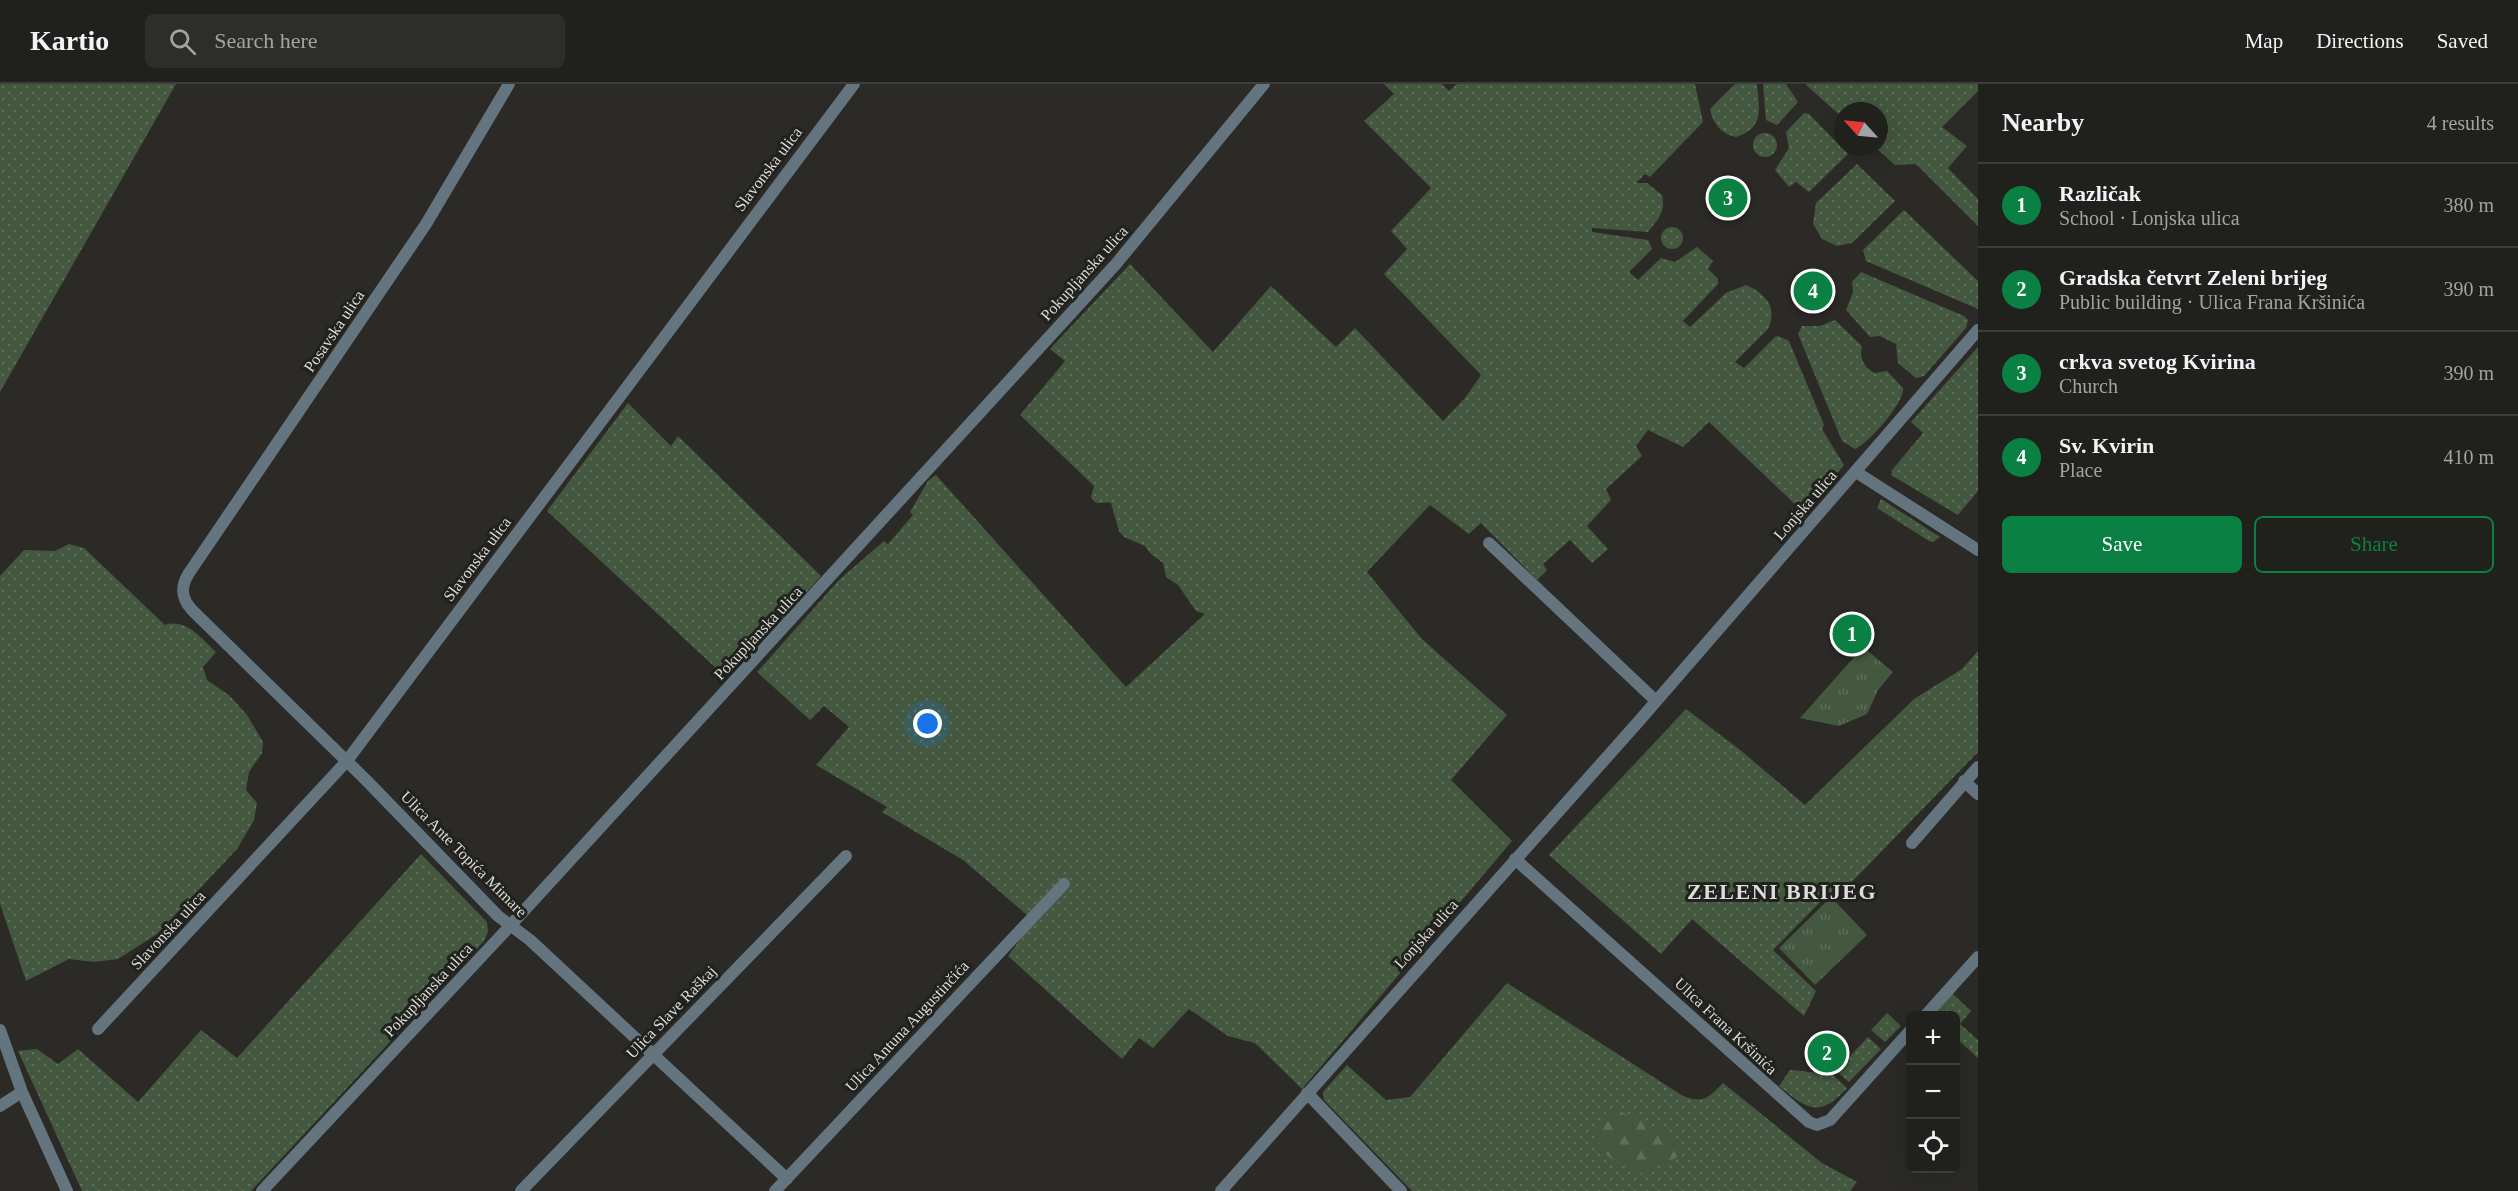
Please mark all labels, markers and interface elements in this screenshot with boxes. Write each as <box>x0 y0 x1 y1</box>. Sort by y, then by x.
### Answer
search box <box>145 14 565 68</box>
text: Kartio <box>30 25 109 56</box>
icon: search <box>166 25 199 58</box>
text: Search here <box>214 28 318 53</box>
text: Map <box>2245 29 2283 53</box>
text: Directions <box>2316 29 2404 53</box>
text: Saved <box>2437 29 2488 53</box>
north arrow <box>1834 102 1888 156</box>
text: Nearby <box>2002 108 2084 137</box>
text: 4 results <box>2427 112 2494 134</box>
street label: Slavonska ulica <box>731 124 805 214</box>
pin: 3 <box>1708 176 1748 220</box>
text: Različak <box>2059 181 2141 206</box>
text: 1 <box>2017 194 2027 216</box>
text: 380 m <box>2443 194 2494 216</box>
text: School · Lonjska ulica <box>2059 207 2240 229</box>
street label: Pokupljanska ulica <box>1037 222 1132 324</box>
text: Gradska četvrt Zeleni brijeg <box>2059 265 2327 290</box>
pin: 4 <box>1794 268 1832 314</box>
text: 2 <box>2017 278 2027 300</box>
text: 390 m <box>2443 278 2494 300</box>
street label: Posavska ulica <box>300 287 368 375</box>
text: Public building · Ulica Frana Kršinića <box>2059 291 2365 313</box>
text: crkva svetog Kvirina <box>2059 349 2256 374</box>
text: 3 <box>2017 362 2027 384</box>
text: 390 m <box>2443 362 2494 384</box>
text: Church <box>2059 375 2118 397</box>
text: Sv. Kvirin <box>2059 433 2154 458</box>
text: 4 <box>2017 446 2027 468</box>
text: 410 m <box>2443 446 2494 468</box>
text: Place <box>2059 459 2102 481</box>
street label: Lonjska ulica <box>1770 467 1841 544</box>
street label: Slavonska ulica <box>440 514 514 604</box>
button: Save <box>2002 516 2242 573</box>
button: Share <box>2254 516 2494 573</box>
street label: Pokupljanska ulica <box>710 583 806 684</box>
pin: 1 <box>1832 612 1872 656</box>
your location <box>913 709 942 738</box>
street label: Ulica Ante Topića Mimare <box>397 788 530 921</box>
district label: ZELENI BRIJEG <box>1687 879 1877 904</box>
street label: Slavonska ulica <box>127 887 209 973</box>
street label: Lonjska ulica <box>1391 896 1462 973</box>
street label: Pokupljanska ulica <box>380 940 476 1041</box>
street label: Ulica Antuna Augustinčića <box>842 957 973 1096</box>
street label: Ulica Slave Raškaj <box>623 962 720 1062</box>
street label: Ulica Frana Kršinića <box>1671 974 1781 1078</box>
map controls <box>1906 1011 1960 1173</box>
button: + <box>1906 1011 1960 1065</box>
pin: 2 <box>1808 1030 1846 1076</box>
button: − <box>1906 1065 1960 1119</box>
button: locate <box>1906 1119 1960 1173</box>

